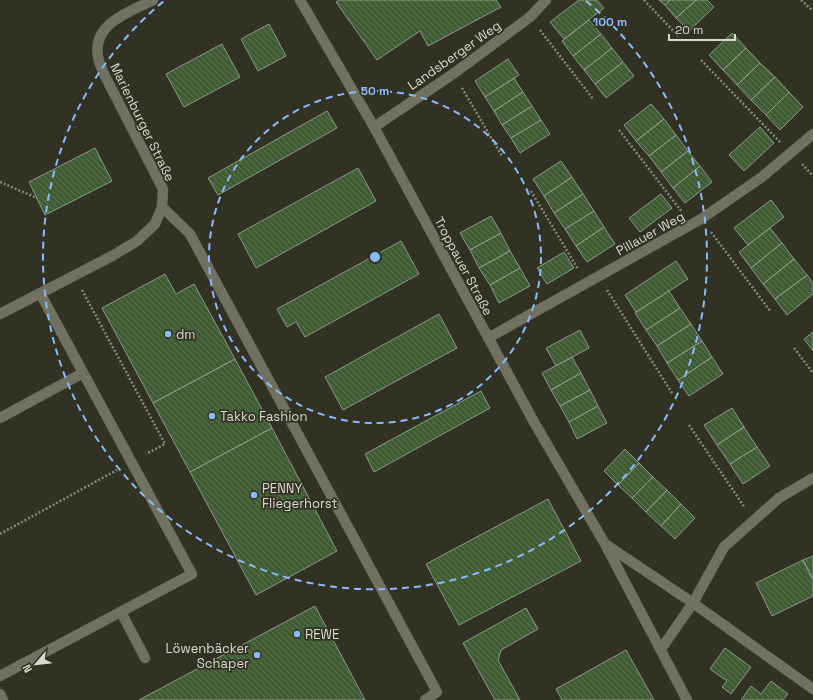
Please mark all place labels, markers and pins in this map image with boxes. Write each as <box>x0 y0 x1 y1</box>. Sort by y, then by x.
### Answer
centre of rings <box>368 250 382 264</box>
place label: dm <box>176 326 196 343</box>
marker: dm <box>163 329 173 339</box>
place label: Takko Fashion <box>220 408 307 425</box>
marker: Takko Fashion <box>207 411 217 421</box>
place label: PENNY Fliegerhorst <box>262 480 338 512</box>
marker: PENNY Fliegerhorst <box>249 490 259 500</box>
place label: REWE <box>305 626 339 643</box>
marker: REWE <box>292 629 302 639</box>
place label: Löwenbäcker Schaper <box>165 640 249 672</box>
marker: Löwenbäcker Schaper <box>252 650 262 660</box>

